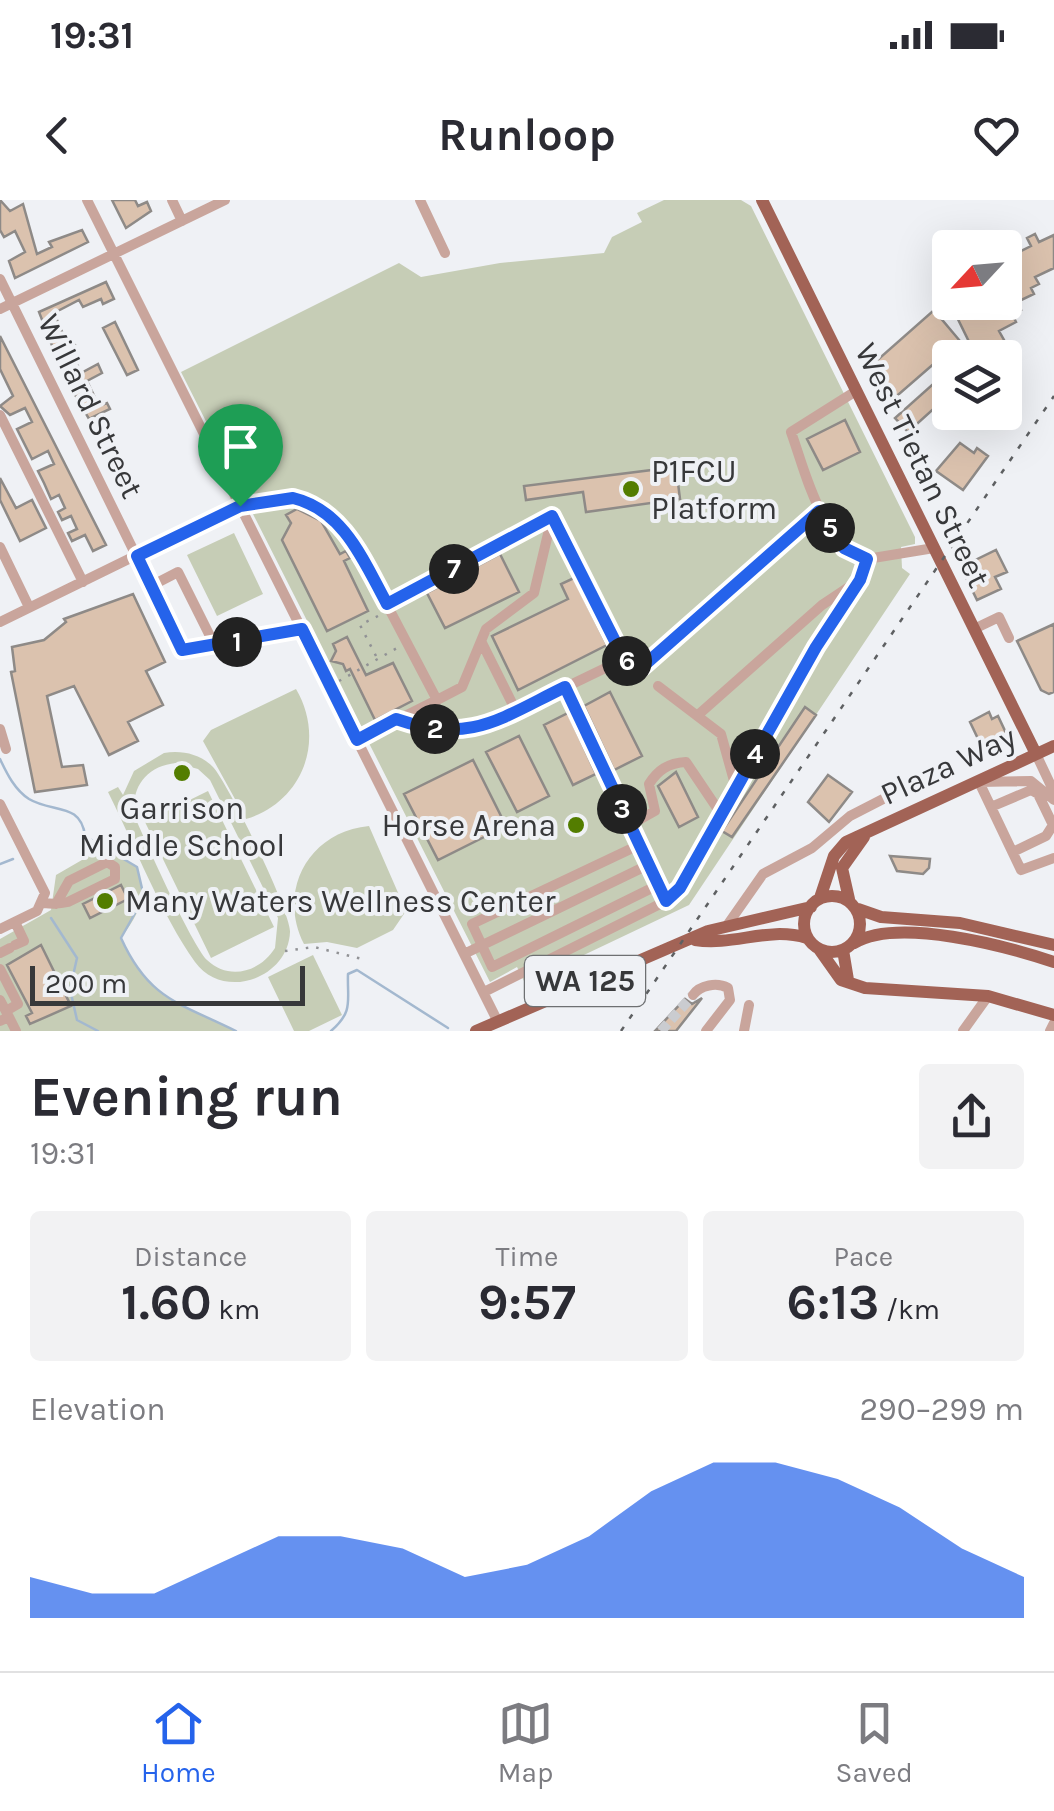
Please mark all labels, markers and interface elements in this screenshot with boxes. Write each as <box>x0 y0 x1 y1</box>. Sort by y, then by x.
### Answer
text: 19:31 <box>50 13 134 58</box>
icon: back <box>30 108 85 163</box>
icon: heart <box>969 108 1024 163</box>
text: Runloop <box>438 109 616 161</box>
north arrow <box>932 230 1022 320</box>
map controls <box>932 230 1022 430</box>
street label: Willard Street <box>30 308 151 504</box>
street label: West Tietan Street <box>847 337 998 593</box>
button: layers <box>932 340 1022 430</box>
pin <box>198 404 283 507</box>
icon: arrive <box>213 419 268 474</box>
place label: P1FCU Platform <box>651 453 777 527</box>
marker: P1FCU Platform <box>620 478 642 500</box>
pin: 5 <box>805 503 855 553</box>
text: 5 <box>822 511 838 544</box>
pin: 7 <box>429 544 479 594</box>
text: 7 <box>447 552 461 585</box>
pin: 1 <box>212 617 262 667</box>
text: 1 <box>232 625 242 658</box>
pin: 6 <box>602 636 652 686</box>
text: 6 <box>619 644 636 677</box>
pin: 2 <box>410 704 460 754</box>
text: 2 <box>427 712 443 745</box>
street label: Plaza Way <box>875 718 1022 813</box>
pin: 4 <box>730 729 780 779</box>
text: 4 <box>747 737 763 770</box>
marker: Garrison Middle School <box>171 762 193 784</box>
pin: 3 <box>597 784 647 834</box>
place label: Garrison Middle School <box>79 790 285 864</box>
text: 3 <box>613 792 631 825</box>
place label: Horse Arena <box>381 807 556 844</box>
marker: Horse Arena <box>565 814 587 836</box>
place label: Many Waters Wellness Center <box>125 883 556 920</box>
marker: Many Waters Wellness Center <box>94 890 116 912</box>
road number: WA 125 <box>525 956 645 1006</box>
scale bar <box>30 961 305 1006</box>
text: 200 m <box>45 967 127 1000</box>
button: share <box>919 1064 1024 1169</box>
text: Evening run <box>30 1065 343 1129</box>
text: 19:31 <box>30 1135 96 1172</box>
text: Distance <box>134 1240 247 1273</box>
text: Time <box>496 1240 558 1273</box>
text: Pace <box>833 1240 893 1273</box>
text: 1.60 <box>121 1273 212 1332</box>
text: 9:57 <box>478 1273 576 1332</box>
text: 6:13 <box>787 1273 879 1332</box>
text: km <box>212 1293 260 1326</box>
text: /km <box>879 1293 940 1326</box>
text: Elevation <box>30 1391 165 1428</box>
text: 290–299 m <box>860 1391 1024 1428</box>
tab: Home <box>141 1696 216 1789</box>
tab: Map <box>498 1696 553 1789</box>
tab: Saved <box>836 1696 913 1789</box>

